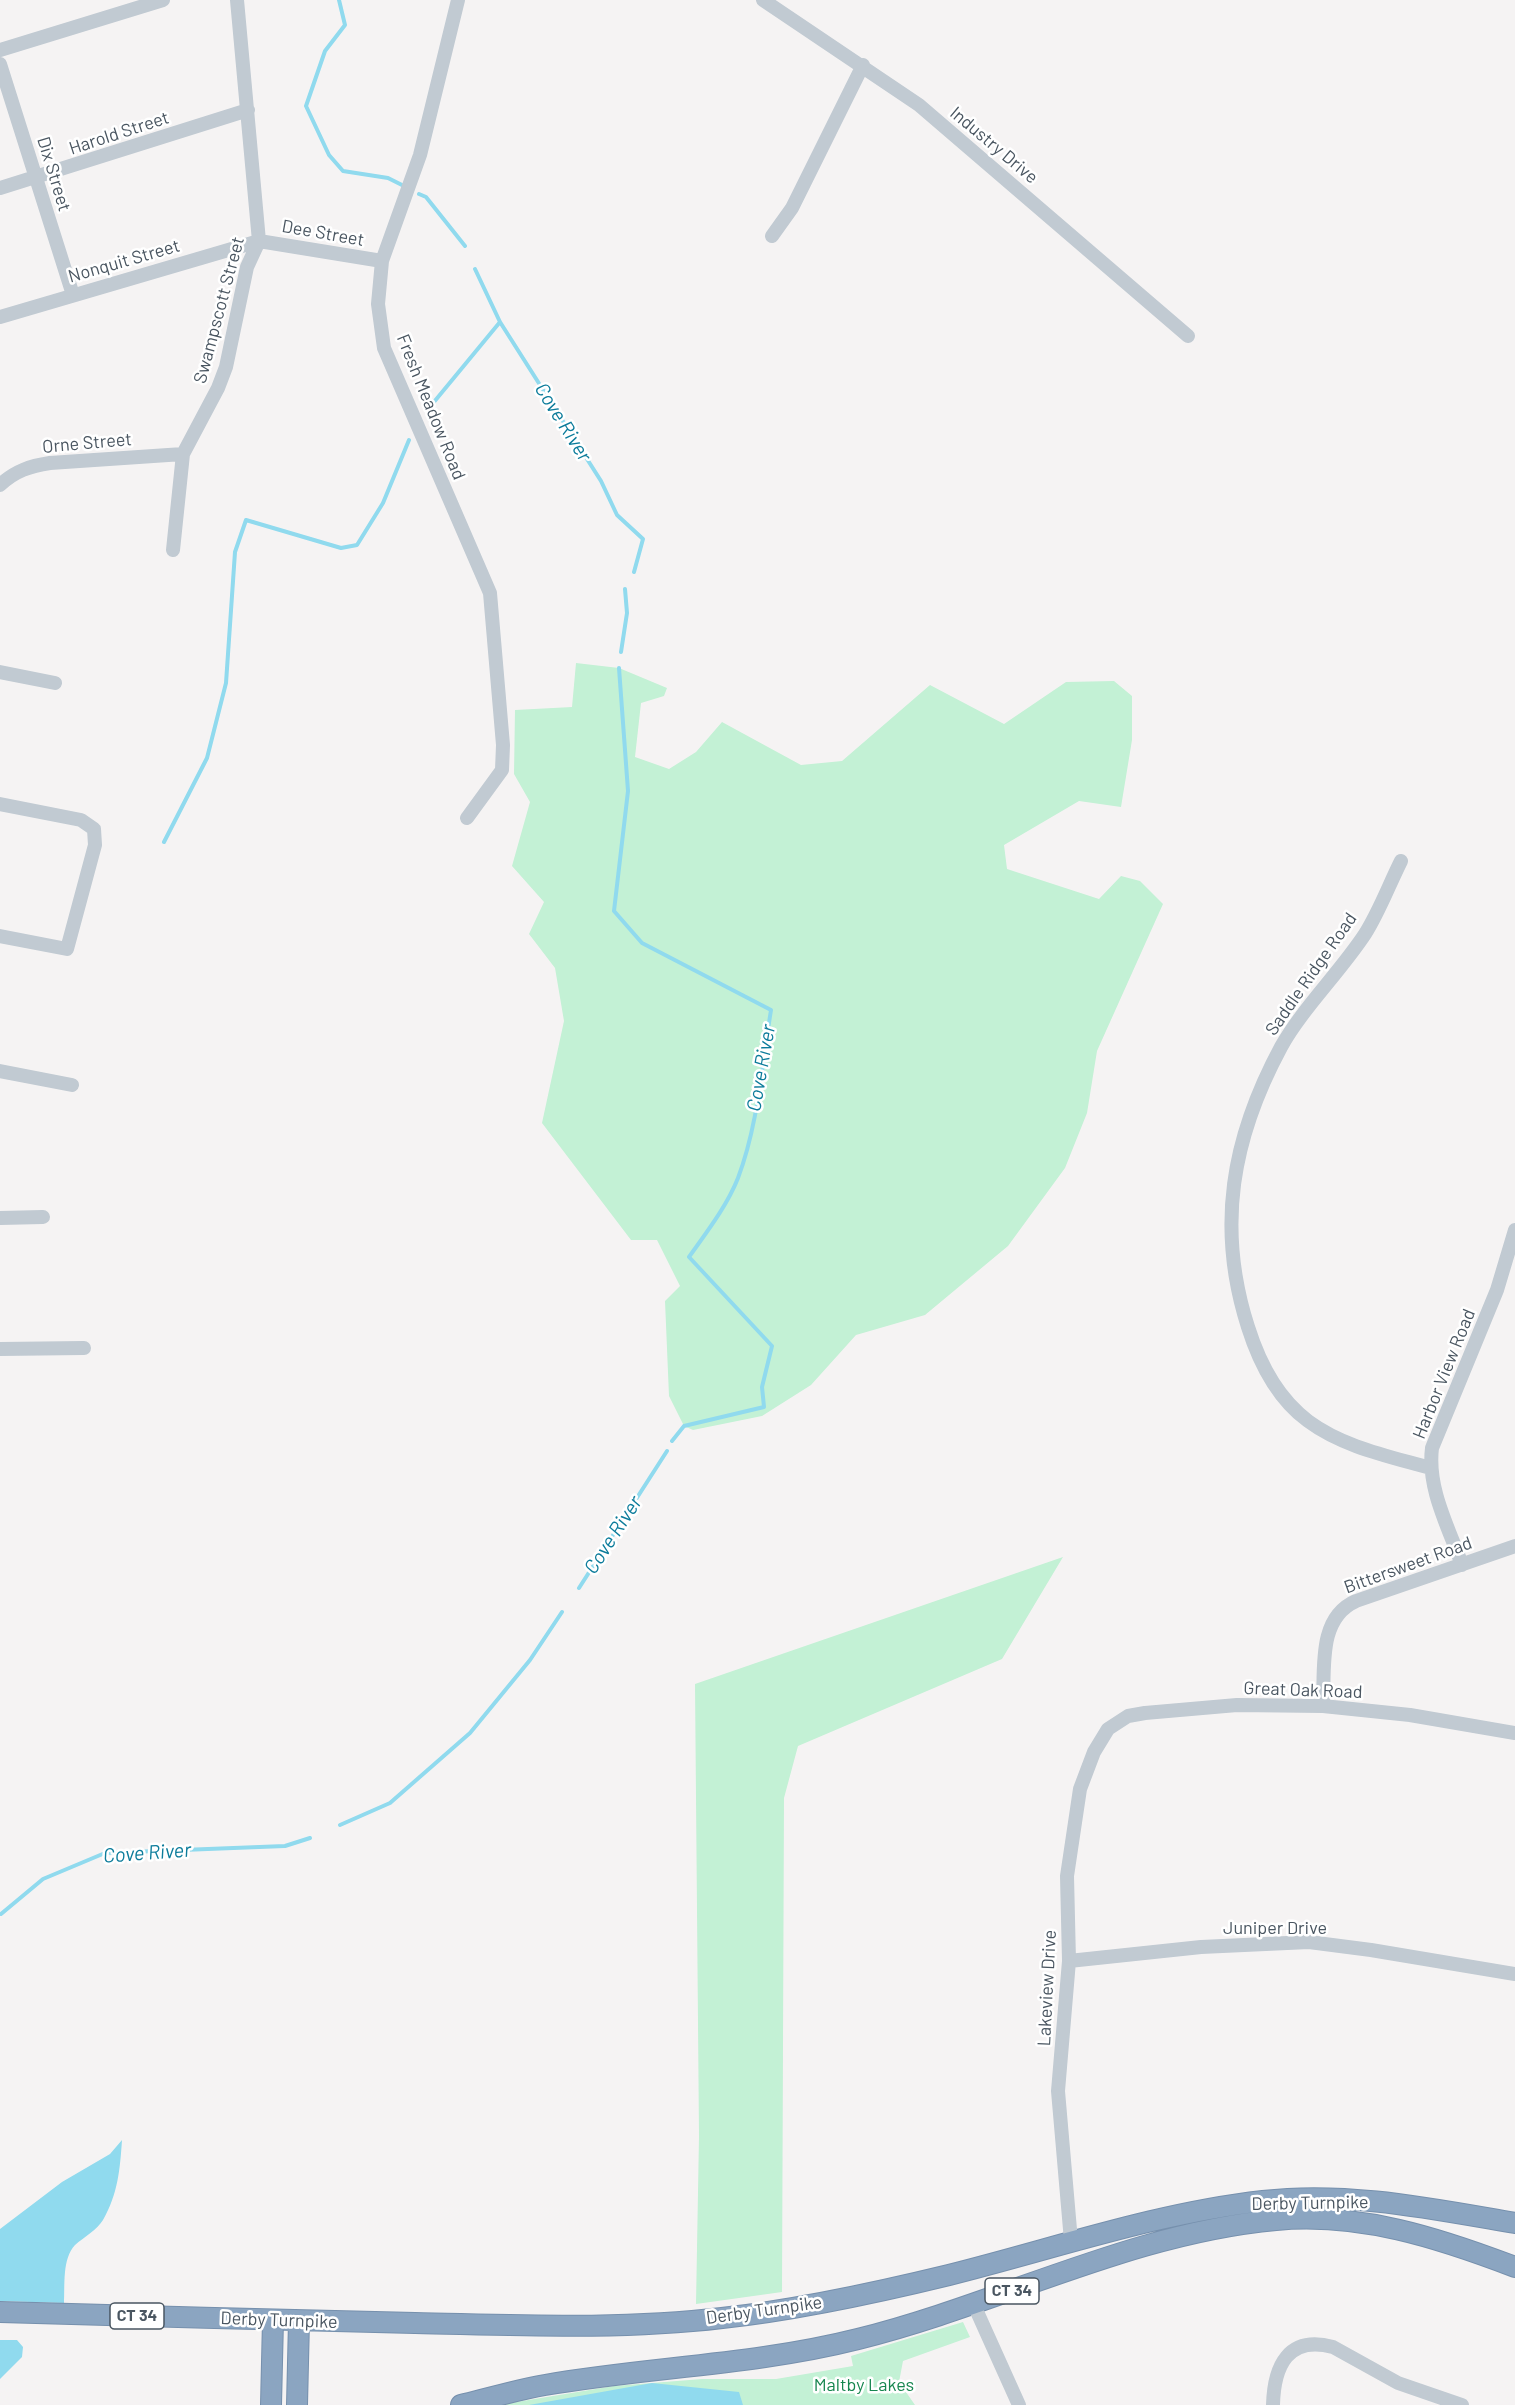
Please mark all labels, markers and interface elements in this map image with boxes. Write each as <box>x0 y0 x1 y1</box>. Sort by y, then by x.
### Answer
street label: Industry Drive <box>946 102 1042 188</box>
street label: Harold Street <box>66 107 172 159</box>
street label: Dix Street <box>32 134 76 214</box>
street label: Dee Street <box>280 215 366 251</box>
street label: Swampscott Street <box>189 234 249 386</box>
street label: Nonquit Street <box>66 235 182 287</box>
street label: Fresh Meadow Road <box>392 331 470 483</box>
water label: Cove River <box>529 378 597 466</box>
street label: Orne Street <box>41 428 133 458</box>
street label: Saddle Ridge Road <box>1261 909 1361 1039</box>
water label: Cove River <box>742 1023 780 1113</box>
street label: Harbor View Road <box>1408 1306 1480 1442</box>
water label: Cove River <box>579 1491 647 1579</box>
street label: Bittersweet Road <box>1341 1532 1475 1598</box>
street label: Great Oak Road <box>1243 1677 1363 1703</box>
water label: Cove River <box>102 1838 192 1868</box>
street label: Juniper Drive <box>1223 1917 1327 1939</box>
street label: Lakeview Drive <box>1033 1929 1061 2047</box>
street label: Derby Turnpike <box>1251 2191 1369 2215</box>
road number: CT 34 <box>985 2278 1039 2304</box>
street label: Derby Turnpike <box>705 2291 823 2329</box>
road number: CT 34 <box>110 2303 164 2329</box>
street label: Derby Turnpike <box>220 2307 338 2333</box>
park label: Maltby Lakes <box>814 2374 914 2396</box>

